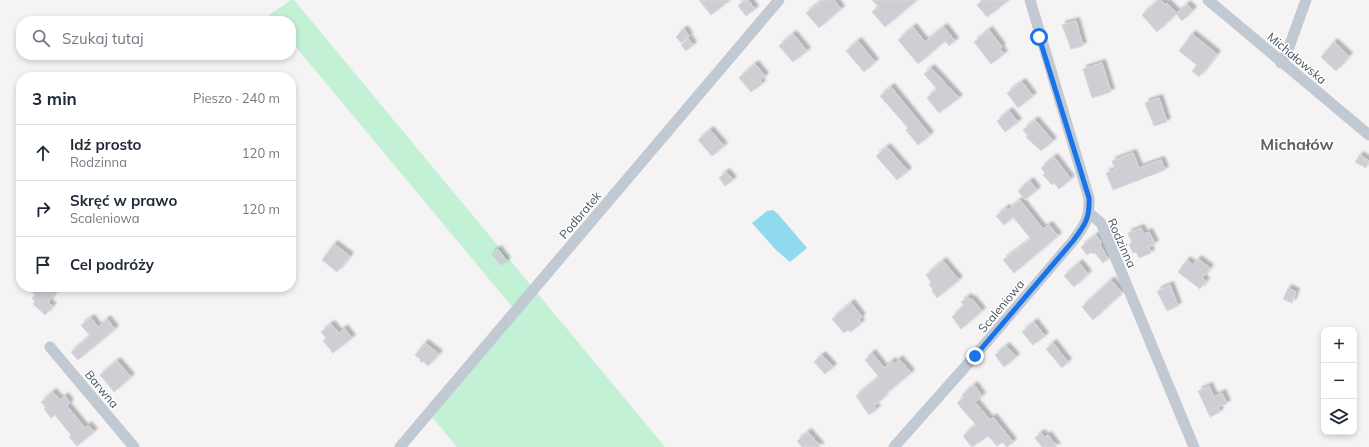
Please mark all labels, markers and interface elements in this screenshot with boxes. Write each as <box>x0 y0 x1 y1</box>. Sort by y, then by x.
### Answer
search box <box>16 16 296 60</box>
icon: search <box>30 27 52 49</box>
route start <box>1030 28 1048 46</box>
text: Szukaj tutaj <box>62 29 144 48</box>
street label: Michałowska <box>1264 29 1330 87</box>
text: 3 min <box>32 88 77 109</box>
text: Pieszo · 240 m <box>193 90 280 106</box>
district label: Michałów <box>1260 134 1334 154</box>
text: Idź prosto <box>70 135 141 154</box>
icon: ahead <box>32 142 54 164</box>
text: 120 m <box>242 145 280 161</box>
text: Rodzinna <box>70 154 127 170</box>
street label: Podbratek <box>556 188 605 242</box>
text: Skręć w prawo <box>70 191 177 210</box>
icon: right <box>32 198 54 220</box>
text: 120 m <box>242 201 280 217</box>
text: Scaleniowa <box>70 210 139 226</box>
street label: Rodzinna <box>1104 216 1140 270</box>
icon: arrive <box>32 254 54 276</box>
text: Cel podróży <box>70 255 154 274</box>
street label: Scaleniowa <box>975 277 1027 335</box>
map controls <box>1321 327 1357 435</box>
button: + <box>1321 327 1357 363</box>
route end <box>966 347 984 365</box>
button: − <box>1321 363 1357 399</box>
street label: Barwna <box>82 367 122 411</box>
button: layers <box>1321 399 1357 435</box>

